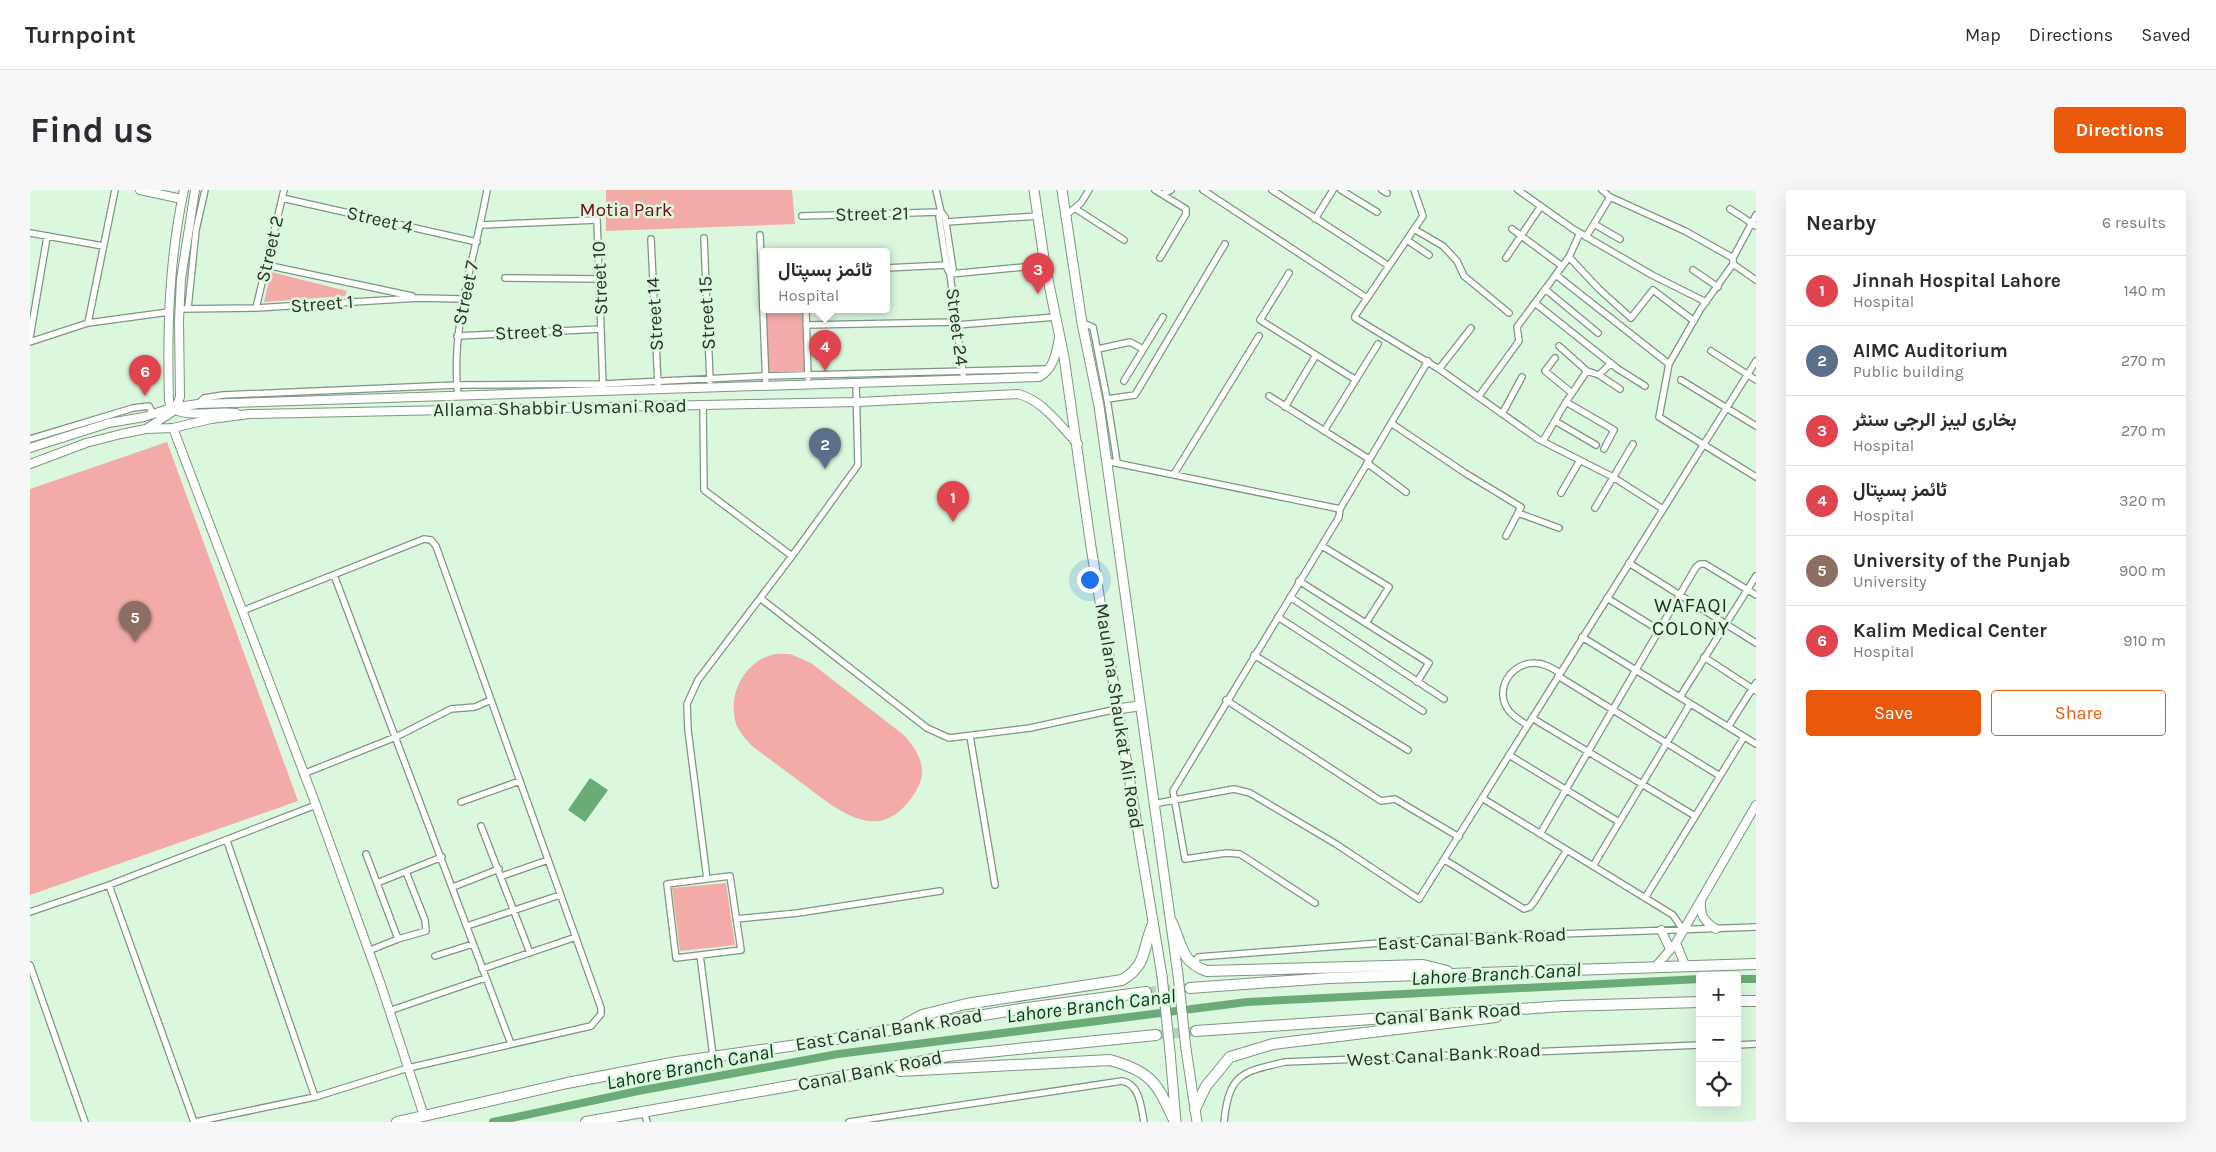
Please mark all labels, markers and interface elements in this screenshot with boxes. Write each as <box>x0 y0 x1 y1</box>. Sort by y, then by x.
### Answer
text: Turnpoint <box>25 21 136 49</box>
text: Map <box>1965 24 2001 46</box>
text: Directions <box>2029 24 2113 46</box>
text: Saved <box>2141 24 2191 46</box>
button: Directions <box>2054 107 2186 153</box>
text: Find us <box>30 110 153 151</box>
park label: Motia Park <box>580 199 673 221</box>
street label: Street 4 <box>345 202 416 238</box>
street label: Street 21 <box>835 202 909 226</box>
text: Nearby <box>1806 211 1876 235</box>
text: 6 results <box>2102 213 2166 232</box>
street label: Street 2 <box>252 214 288 284</box>
street label: Street 10 <box>588 241 612 315</box>
popup <box>760 248 890 313</box>
pin: 3 <box>1022 253 1054 294</box>
street label: Street 7 <box>448 259 484 327</box>
text: ٹائمز ہسپتال <box>778 259 872 281</box>
text: Jinnah Hospital Lahore <box>1853 270 2061 292</box>
street label: Street 14 <box>642 276 668 351</box>
street label: Street 15 <box>694 276 720 350</box>
text: 1 <box>1819 281 1825 300</box>
text: 140 m <box>2124 281 2166 300</box>
text: Hospital <box>778 286 839 305</box>
street label: Street 24 <box>941 287 973 368</box>
street label: Street 1 <box>290 291 354 317</box>
text: Hospital <box>1853 292 1914 311</box>
street label: Street 8 <box>494 319 564 345</box>
pin: 4 <box>809 330 841 371</box>
text: AIMC Auditorium <box>1853 340 2008 362</box>
text: 2 <box>1817 351 1827 370</box>
text: 270 m <box>2121 351 2166 370</box>
pin: 6 <box>129 355 161 396</box>
text: Public building <box>1853 362 1964 381</box>
street label: Allama Shabbir Usmani Road <box>433 395 687 421</box>
text: بخاری لیبز الرجی سنٹر <box>1853 409 2016 431</box>
text: 3 <box>1817 421 1827 440</box>
text: 270 m <box>2121 421 2166 440</box>
pin: 2 <box>809 428 841 469</box>
text: Hospital <box>1853 436 1914 455</box>
text: ٹائمز ہسپتال <box>1853 479 1947 501</box>
pin: 1 <box>937 481 969 522</box>
text: 4 <box>1817 491 1827 510</box>
text: 320 m <box>2119 491 2166 510</box>
text: Hospital <box>1853 506 1914 525</box>
text: University of the Punjab <box>1853 550 2070 572</box>
text: 5 <box>1817 561 1827 580</box>
text: 900 m <box>2119 561 2166 580</box>
your location <box>1077 567 1103 593</box>
text: University <box>1853 572 1927 591</box>
district label: WAFAQI COLONY <box>1652 594 1730 640</box>
pin: 5 <box>119 601 151 642</box>
street label: Maulana Shaukat Ali Road <box>1090 602 1148 830</box>
text: Kalim Medical Center <box>1853 620 2047 642</box>
text: 6 <box>1817 631 1827 650</box>
text: 910 m <box>2123 631 2166 650</box>
text: Hospital <box>1853 642 1914 661</box>
button: Save <box>1806 690 1981 736</box>
button: Share <box>1991 690 2166 736</box>
street label: East Canal Bank Road <box>1377 923 1567 955</box>
water label: Lahore Branch Canal <box>1410 958 1582 990</box>
map controls <box>1696 972 1741 1107</box>
button: + <box>1696 972 1741 1017</box>
water label: Lahore Branch Canal <box>1005 984 1177 1028</box>
street label: Canal Bank Road <box>1374 998 1522 1030</box>
street label: East Canal Bank Road <box>794 1004 984 1056</box>
button: − <box>1696 1017 1741 1062</box>
water label: Lahore Branch Canal <box>604 1039 776 1095</box>
street label: West Canal Bank Road <box>1346 1039 1542 1071</box>
street label: Canal Bank Road <box>796 1046 944 1096</box>
button: locate <box>1696 1062 1741 1107</box>

